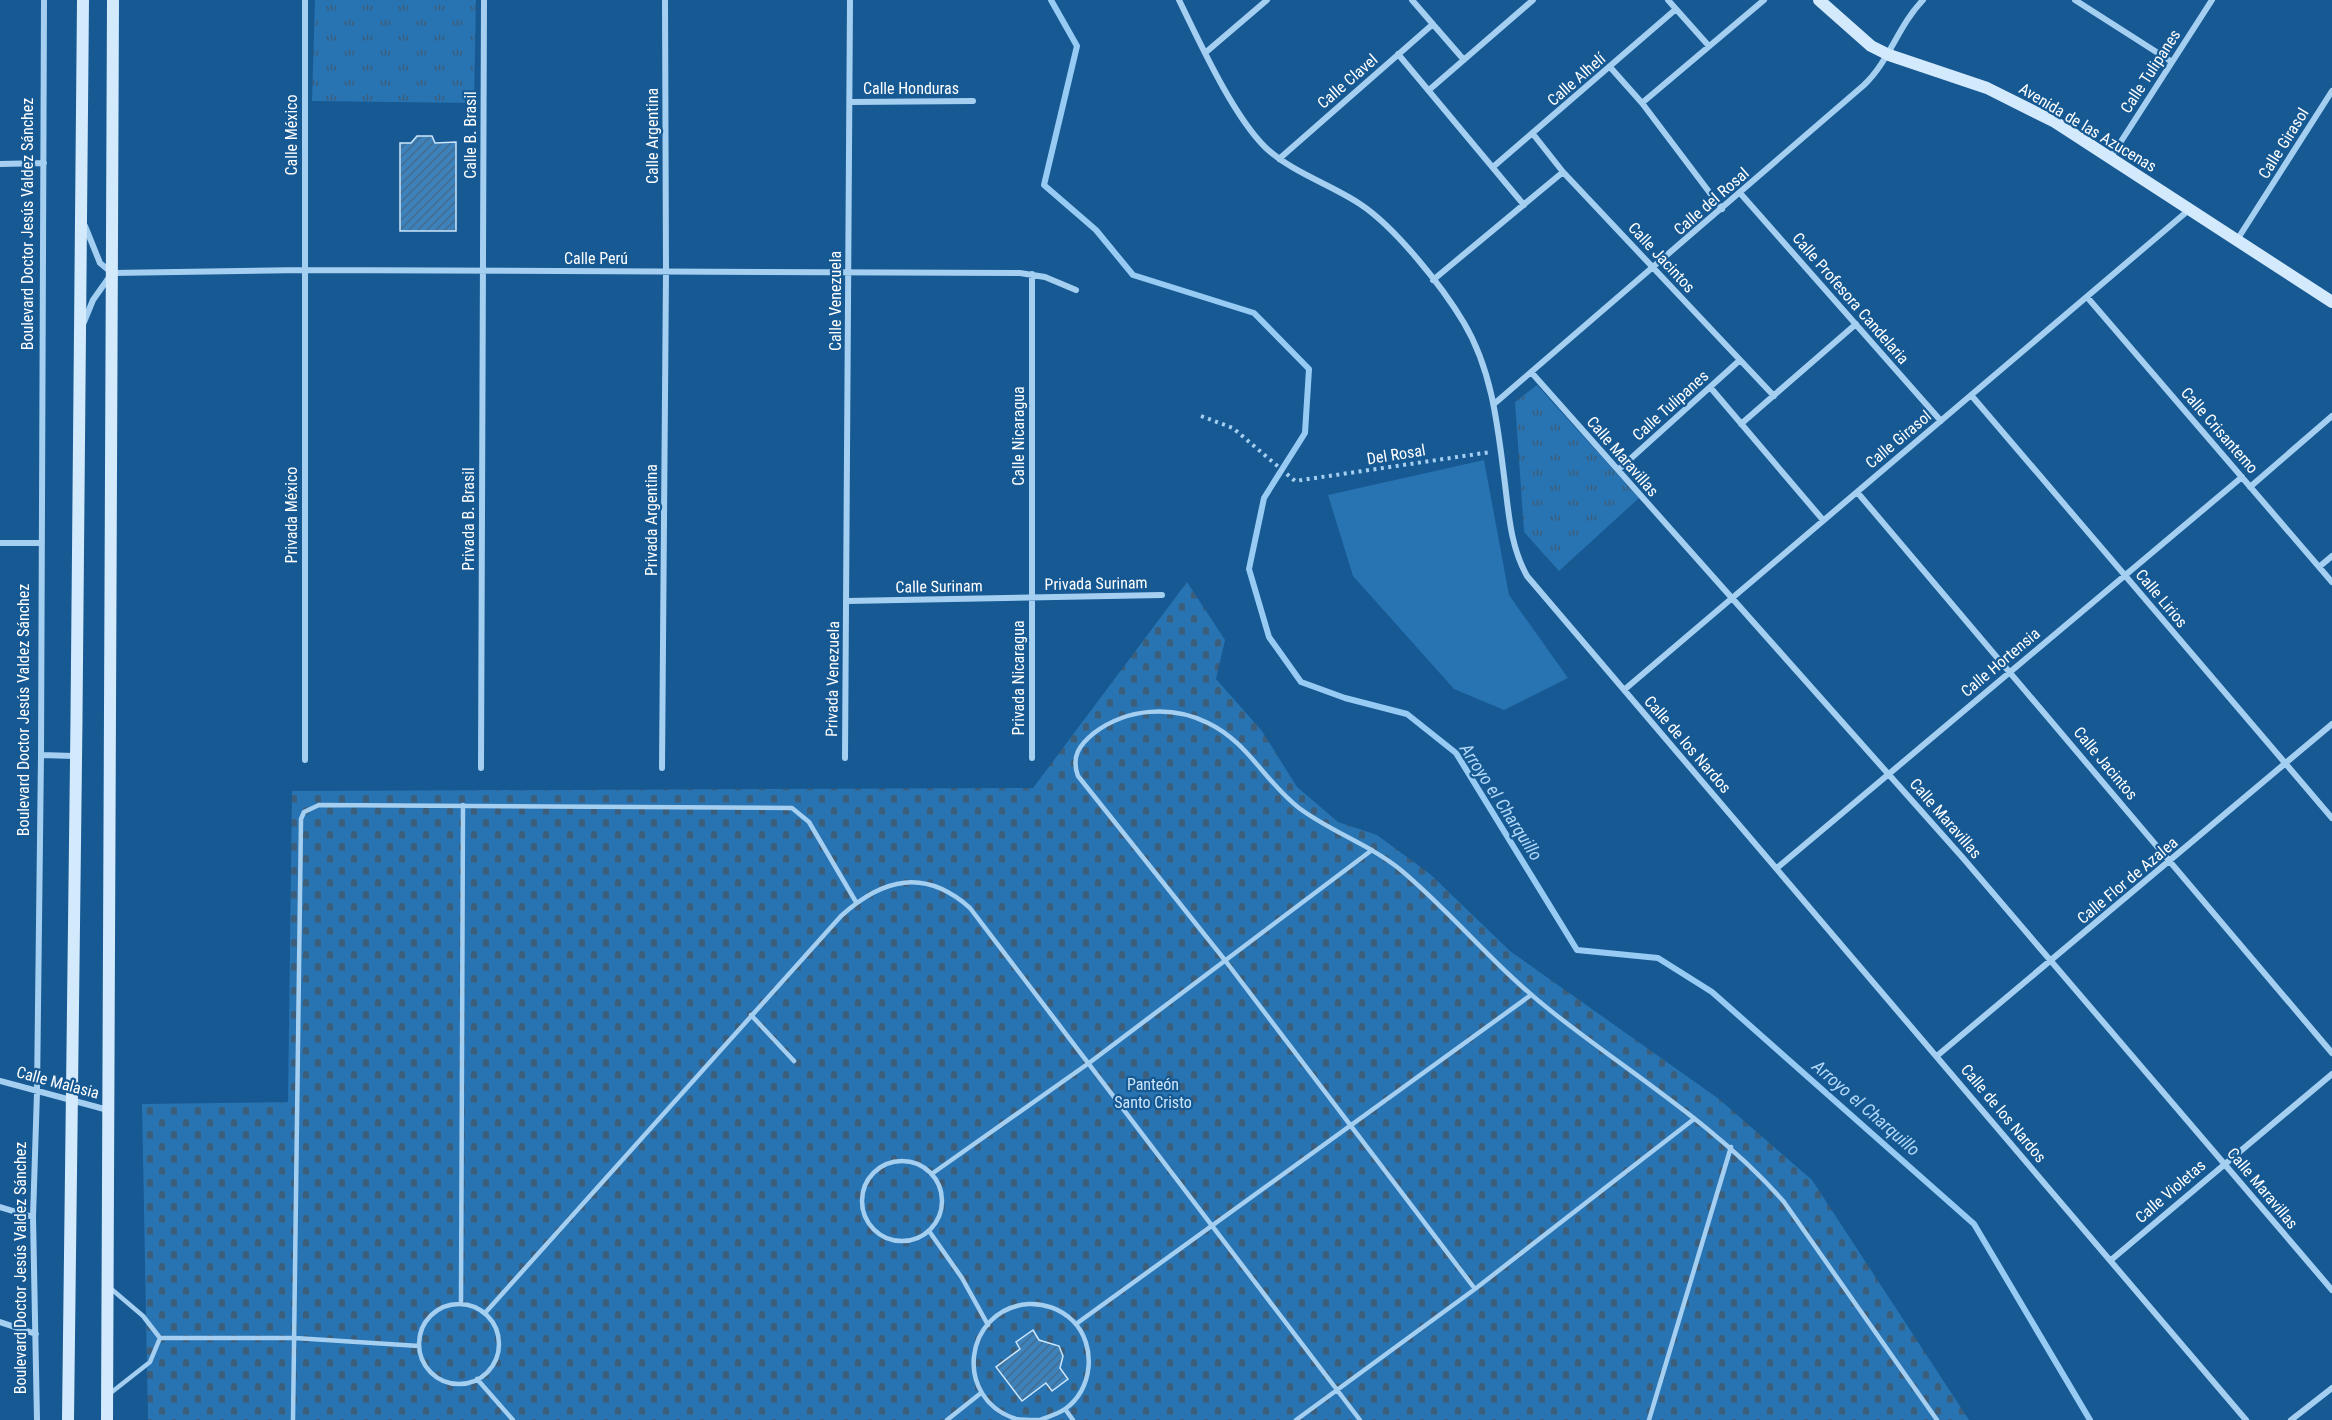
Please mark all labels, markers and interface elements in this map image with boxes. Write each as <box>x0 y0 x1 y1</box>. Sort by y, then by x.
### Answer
street label: Calle Tulipanes <box>2116 26 2184 117</box>
street label: Calle Alhelí <box>1543 48 1610 110</box>
street label: Calle Clavel <box>1313 50 1381 113</box>
street label: Calle Honduras <box>863 79 959 98</box>
street label: Avenida de las Azucenas <box>2016 79 2160 176</box>
street label: Calle Argentina <box>643 88 662 184</box>
street label: Calle B. Brasil <box>461 91 480 179</box>
street label: Calle México <box>282 95 301 175</box>
street label: Boulevard Doctor Jesús Valdez Sánchez <box>18 98 37 350</box>
street label: Calle Girasol <box>2254 104 2313 182</box>
street label: Calle del Rosal <box>1670 164 1753 239</box>
street label: Calle Jacintos <box>1624 218 1699 297</box>
street label: Calle Profesora Candelaria <box>1788 229 1913 368</box>
street label: Calle Perú <box>564 249 628 268</box>
street label: Calle Venezuela <box>826 251 845 351</box>
street label: Calle Tulipanes <box>1628 366 1712 444</box>
street label: Calle Crisantemo <box>2177 383 2262 477</box>
street label: Calle Nicaragua <box>1009 386 1028 486</box>
street label: Calle Girasol <box>1862 407 1935 472</box>
street label: Calle Maravillas <box>1583 412 1663 500</box>
street label: Del Rosal <box>1365 440 1427 469</box>
street label: Privada Argentina <box>642 464 661 576</box>
street label: Privada México <box>282 467 301 563</box>
street label: Privada B. Brasil <box>459 467 478 571</box>
street label: Calle Lirios <box>2132 565 2192 631</box>
street label: Privada Surinam <box>1044 573 1148 594</box>
street label: Calle Surinam <box>895 576 983 597</box>
street label: Boulevard Doctor Jesús Valdez Sánchez <box>14 584 33 836</box>
street label: Privada Nicaragua <box>1009 620 1028 736</box>
street label: Privada Venezuela <box>822 621 843 737</box>
street label: Calle Hortensia <box>1957 624 2044 701</box>
street label: Calle de los Nardos <box>1640 692 1735 797</box>
street label: Calle Jacintos <box>2070 723 2142 804</box>
water label: Arroyo el Charquillo <box>1455 738 1547 864</box>
street label: Calle Maravillas <box>1906 774 1986 862</box>
street label: Calle Flor de Azalea <box>2073 833 2181 928</box>
water label: Arroyo el Charquillo <box>1808 1055 1924 1160</box>
street label: Calle de los Nardos <box>1957 1060 2050 1166</box>
street label: Calle Malasia <box>14 1062 101 1103</box>
park label: Panteón Santo Cristo <box>1114 1075 1192 1112</box>
street label: Boulevard Doctor Jesús Valdez Sánchez <box>11 1142 30 1394</box>
street label: Calle Maravillas <box>2223 1144 2302 1233</box>
street label: Calle Violetas <box>2131 1156 2209 1227</box>

